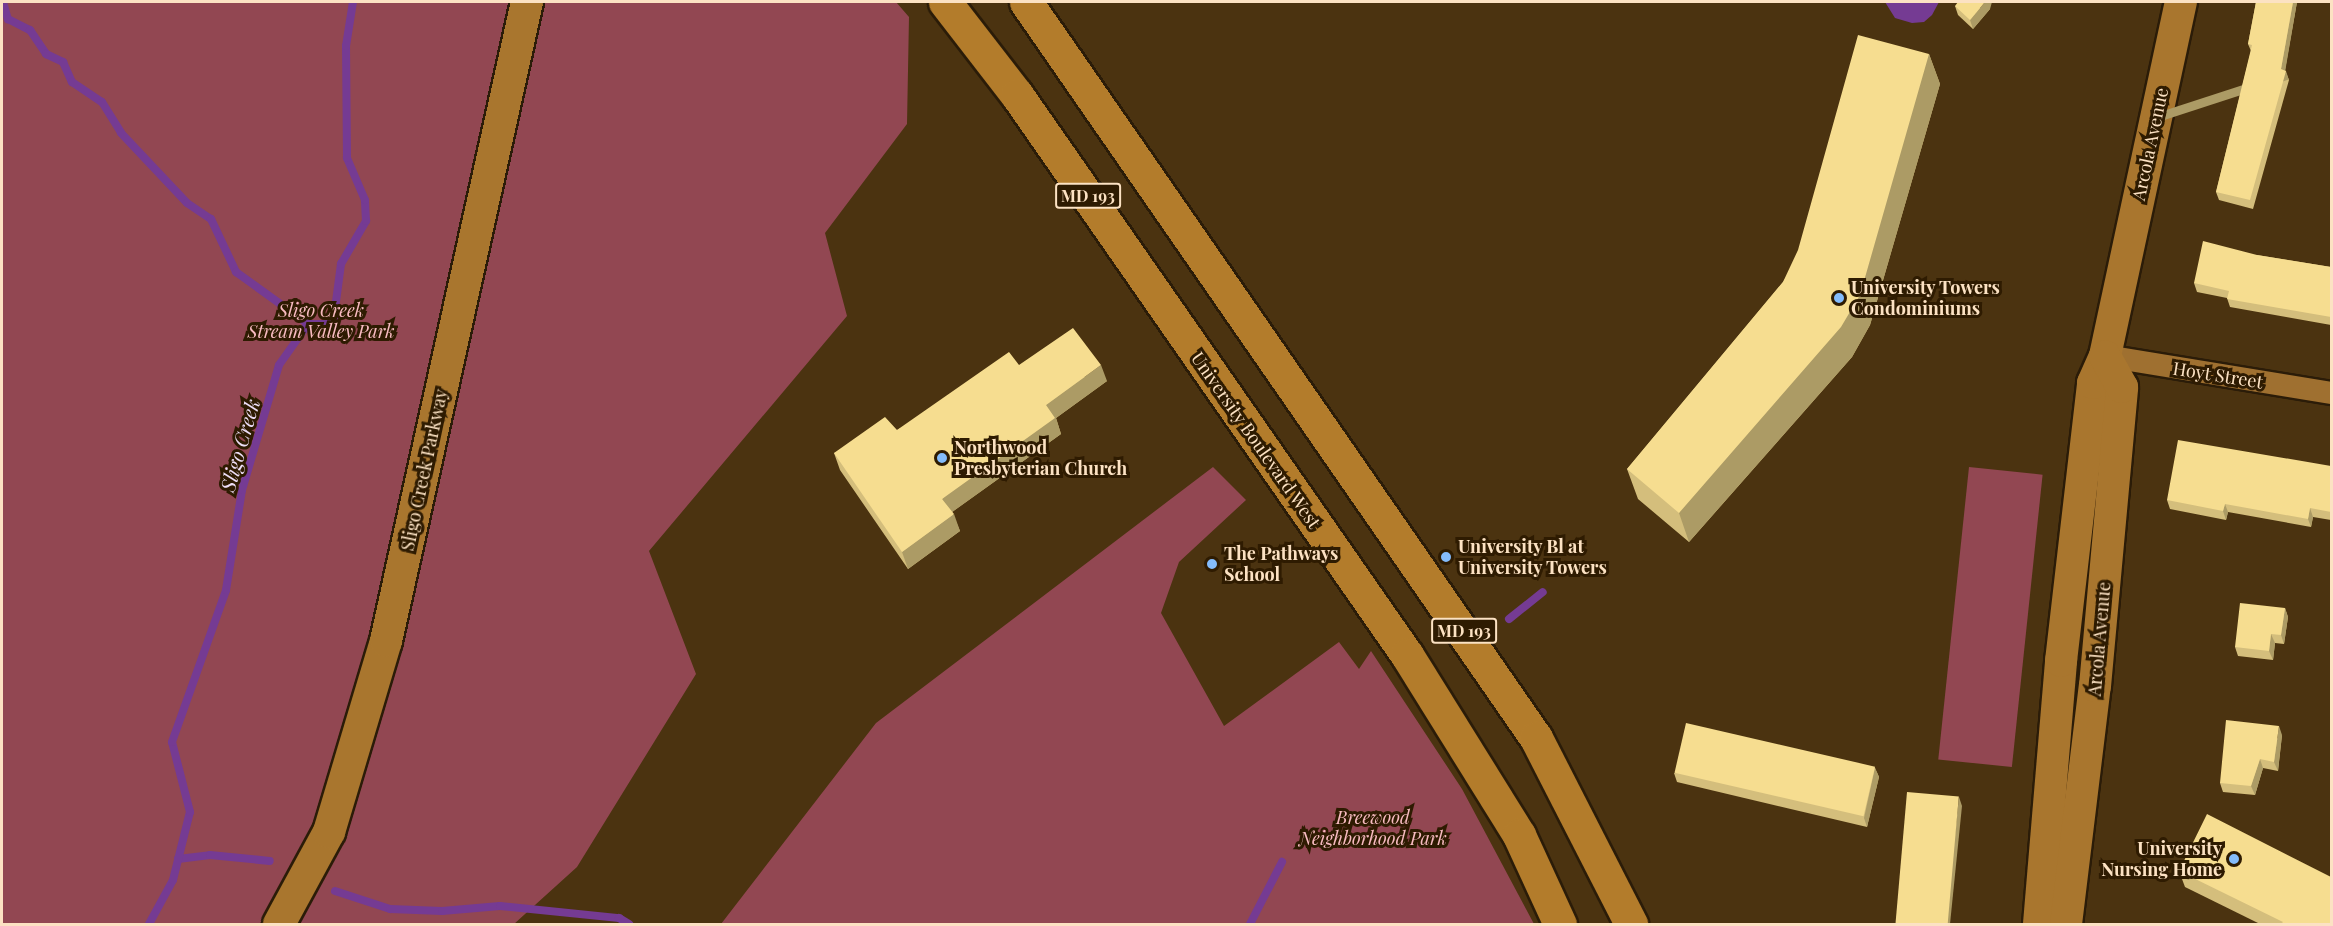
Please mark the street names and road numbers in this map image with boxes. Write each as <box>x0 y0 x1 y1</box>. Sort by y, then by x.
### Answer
street label: Arcola Avenue <box>2127 85 2173 203</box>
road number: MD 193 <box>1055 183 1121 209</box>
street label: University Boulevard West <box>1187 347 1325 533</box>
street label: Hoyt Street <box>2171 357 2265 393</box>
street label: Sligo Creek Parkway <box>396 387 452 553</box>
street label: Arcola Avenue <box>2083 581 2115 697</box>
road number: MD 193 <box>1431 618 1497 644</box>

